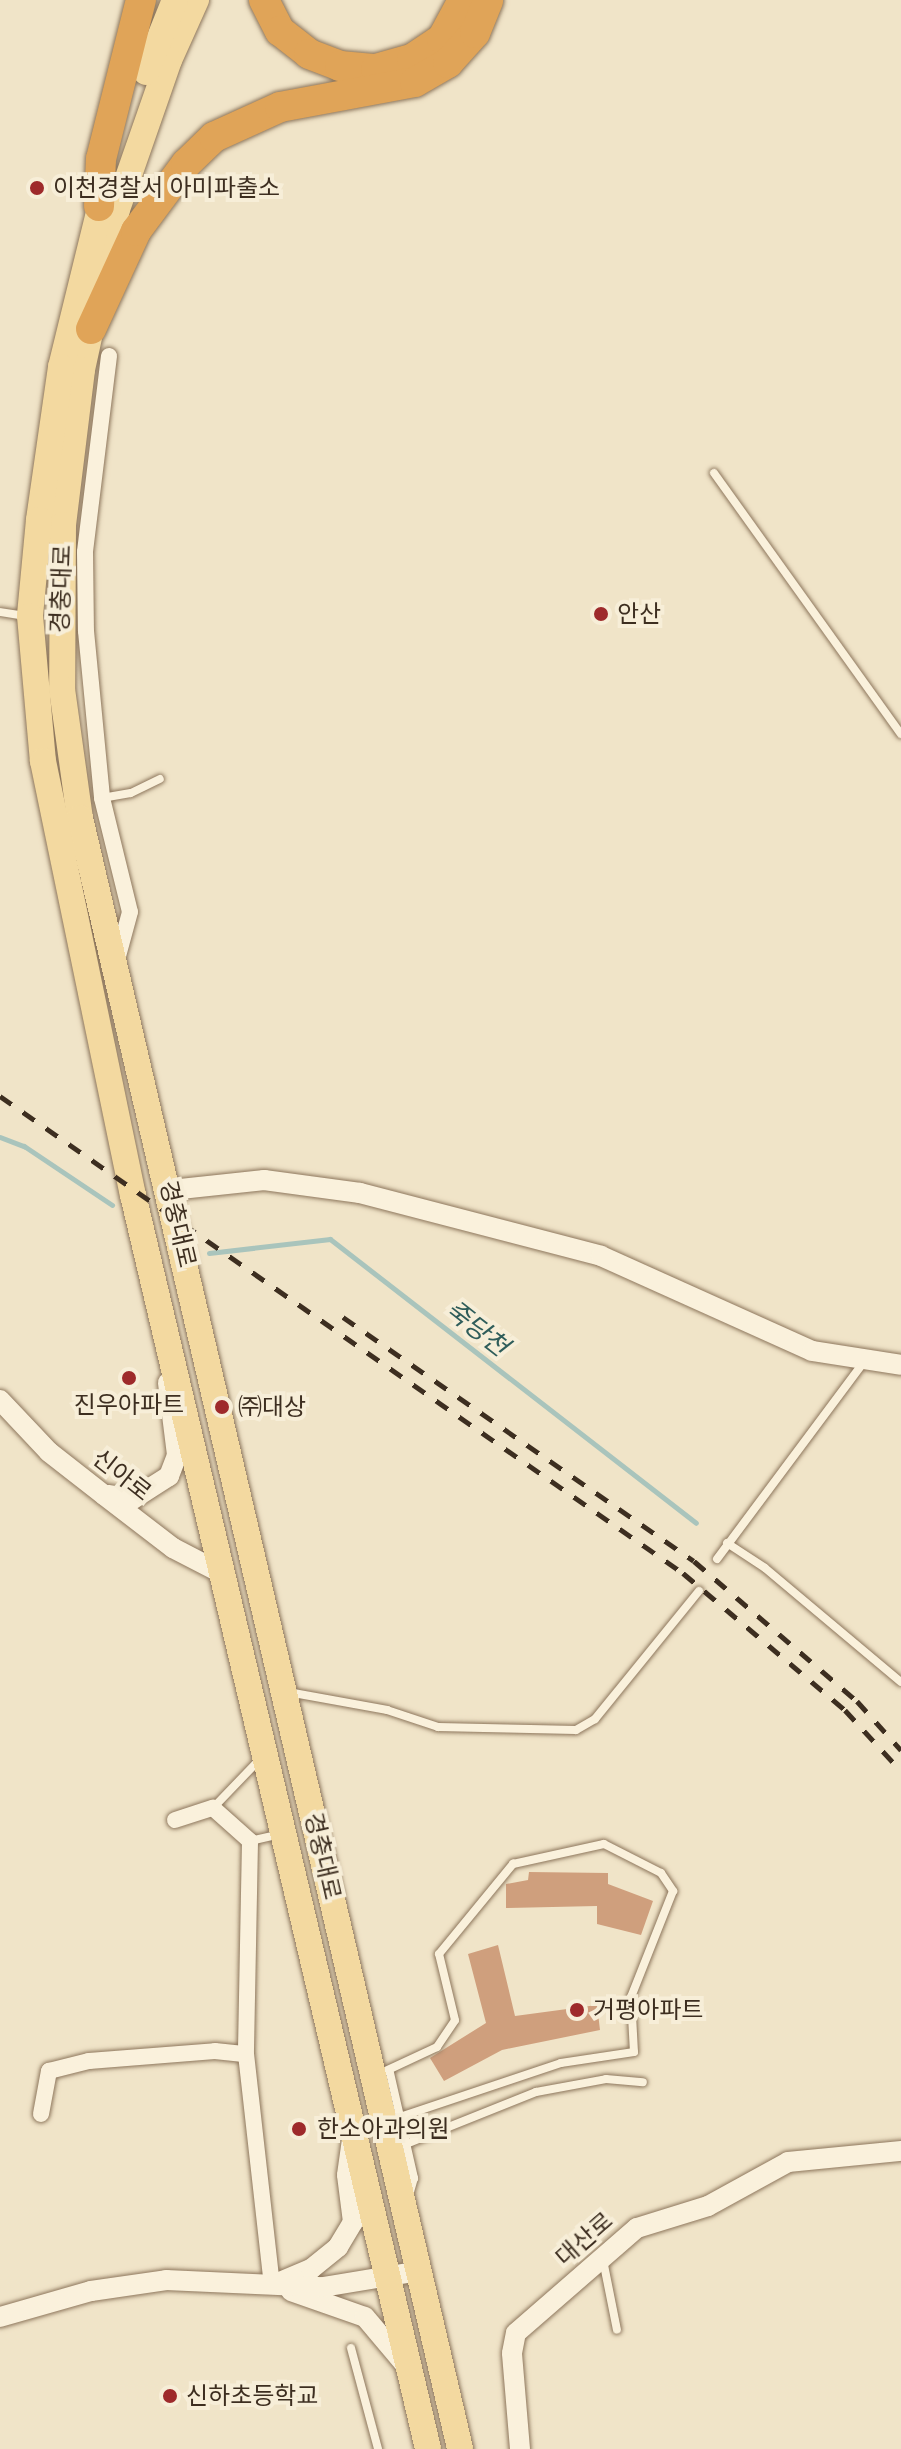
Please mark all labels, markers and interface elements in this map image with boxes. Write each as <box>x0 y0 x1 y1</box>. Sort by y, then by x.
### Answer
place label: 이천경찰서 아미파출소 <box>53 174 280 202</box>
marker: 이천경찰서 아미파출소 <box>28 179 46 197</box>
street label: 경충대로 <box>45 544 77 634</box>
place label: 안산 <box>617 600 661 628</box>
marker: 안산 <box>592 605 610 623</box>
street label: 경충대로 <box>154 1178 202 1270</box>
water label: 죽당천 <box>439 1294 515 1362</box>
marker: 진우아파트 <box>120 1369 138 1387</box>
place label: 진우아파트 <box>74 1391 184 1419</box>
place label: ㈜대상 <box>238 1393 306 1421</box>
marker: ㈜대상 <box>213 1398 231 1416</box>
street label: 신아로 <box>87 1443 157 1507</box>
street label: 경충대로 <box>299 1810 347 1902</box>
place label: 거평아파트 <box>593 1996 703 2024</box>
marker: 거평아파트 <box>568 2001 586 2019</box>
place label: 한소아과의원 <box>317 2115 449 2143</box>
marker: 한소아과의원 <box>288 2118 310 2140</box>
street label: 대산로 <box>550 2206 618 2272</box>
place label: 신하초등학교 <box>186 2382 318 2410</box>
marker: 신하초등학교 <box>161 2387 179 2405</box>

